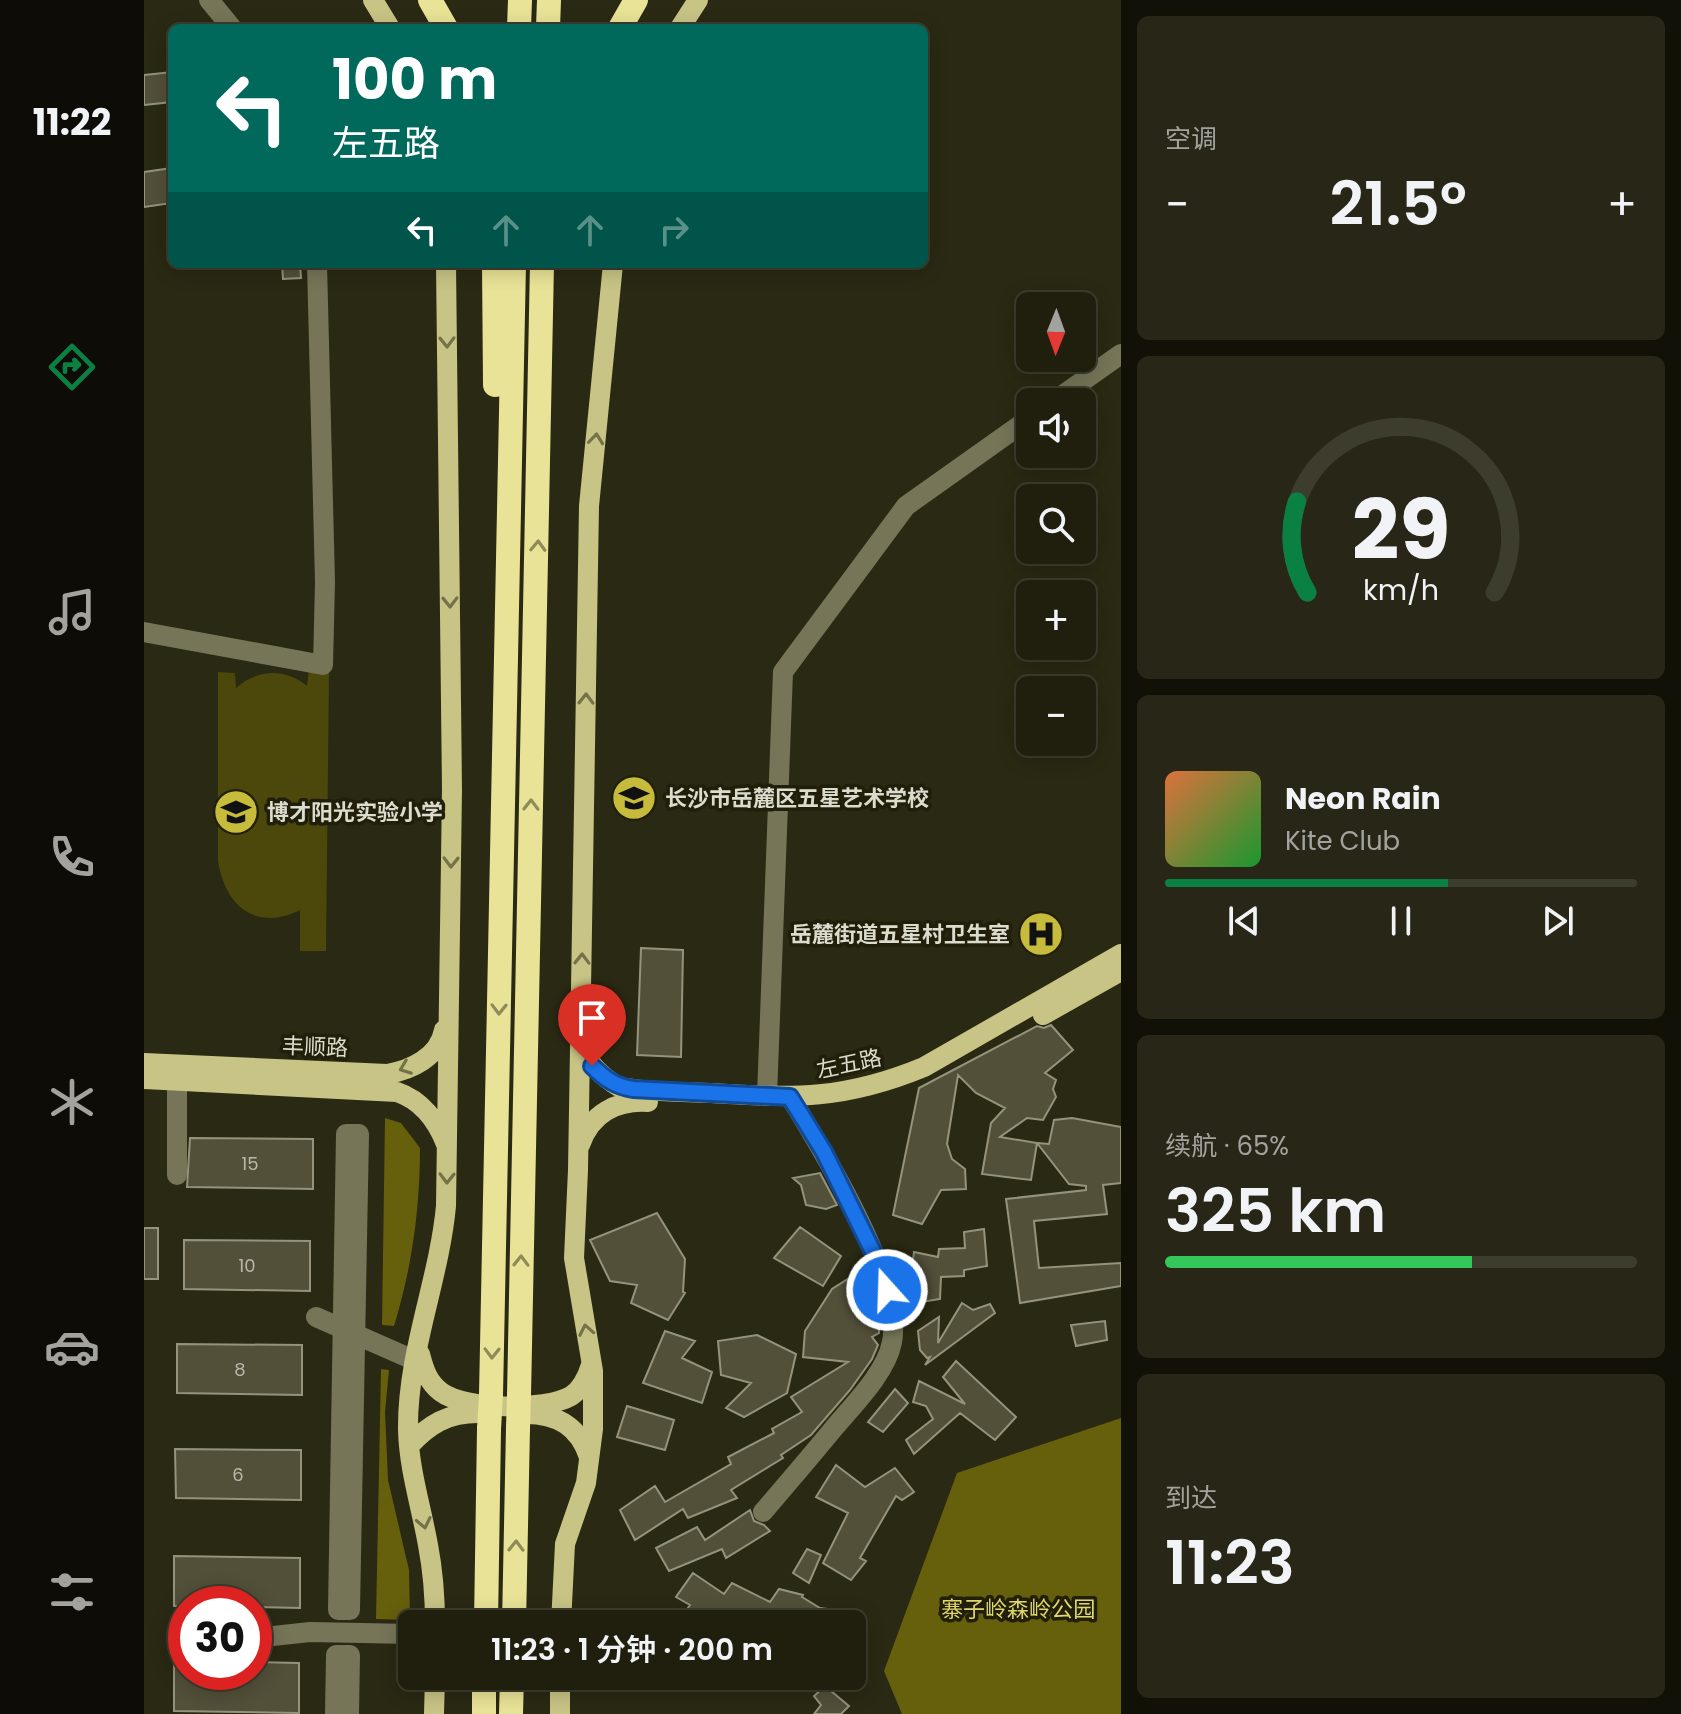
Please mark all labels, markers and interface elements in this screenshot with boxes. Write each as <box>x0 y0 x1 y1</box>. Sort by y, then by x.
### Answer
text: 100 m <box>332 40 497 119</box>
icon: left <box>200 56 304 160</box>
text: 11:22 <box>33 97 111 148</box>
text: 左五路 <box>332 118 440 169</box>
text: 空调 <box>1165 121 1217 157</box>
text: 21.5° <box>1330 162 1467 246</box>
text: − <box>1165 174 1189 235</box>
text: + <box>1607 174 1637 235</box>
icon: left <box>400 208 444 252</box>
icon: ahead <box>484 208 528 252</box>
icon: ahead <box>568 208 612 252</box>
icon: right <box>652 208 696 252</box>
north arrow <box>1016 292 1096 372</box>
map controls <box>1016 292 1096 756</box>
one-way arrow <box>438 336 456 349</box>
icon: directions <box>44 339 100 395</box>
button: sound <box>1016 388 1096 468</box>
one-way arrow <box>587 432 604 445</box>
text: 29 <box>1352 472 1450 588</box>
button: search <box>1016 484 1096 564</box>
one-way arrow <box>529 539 546 552</box>
text: km/h <box>1363 571 1439 611</box>
button: + <box>1016 580 1096 660</box>
icon: music <box>44 584 100 640</box>
one-way arrow <box>441 596 459 609</box>
button: − <box>1016 676 1096 756</box>
one-way arrow <box>577 692 594 705</box>
school or university icon: 长沙市岳麓区五星艺术学校 <box>610 774 658 822</box>
text: Neon Rain <box>1285 777 1441 820</box>
place label: 长沙市岳麓区五星艺术学校 <box>665 783 929 814</box>
school or university icon: 博才阳光实验小学 <box>212 788 260 836</box>
place label: 博才阳光实验小学 <box>267 797 443 828</box>
one-way arrow <box>522 798 539 811</box>
text: Kite Club <box>1285 823 1400 859</box>
icon: phone <box>44 829 100 885</box>
one-way arrow <box>442 856 460 869</box>
icon: previous <box>1222 899 1266 943</box>
icon: pause <box>1379 899 1423 943</box>
icon: next <box>1536 899 1580 943</box>
hospital icon: 岳麓街道五星村卫生室 <box>1017 910 1065 958</box>
place label: 岳麓街道五星村卫生室 <box>790 919 1010 950</box>
one-way arrow <box>574 952 591 965</box>
pin <box>558 984 626 1066</box>
icon: arrive <box>570 996 614 1040</box>
one-way arrow <box>491 1003 508 1016</box>
street label: 丰顺路 <box>281 1030 349 1064</box>
street label: 左五路 <box>813 1042 885 1086</box>
one-way arrow <box>399 1058 413 1075</box>
icon: climate <box>44 1074 100 1130</box>
text: 续航 · 65% <box>1165 1128 1289 1164</box>
house number: 15 <box>241 1151 259 1176</box>
text: 325 km <box>1165 1169 1386 1253</box>
one-way arrow <box>438 1172 455 1185</box>
position arrow <box>845 1248 929 1332</box>
house number: 10 <box>238 1253 256 1278</box>
one-way arrow <box>512 1254 530 1267</box>
icon: car <box>44 1319 100 1375</box>
one-way arrow <box>579 1323 596 1336</box>
one-way arrow <box>483 1347 500 1360</box>
house number: 8 <box>234 1357 246 1382</box>
house number: 6 <box>232 1462 244 1487</box>
text: 到达 <box>1165 1480 1217 1516</box>
one-way arrow <box>414 1516 431 1529</box>
text: 11:23 <box>1165 1521 1295 1605</box>
one-way arrow <box>507 1539 525 1552</box>
icon: filters <box>44 1564 100 1620</box>
speed limit sign: 30 <box>168 1586 272 1690</box>
park label: 寨子岭森岭公园 <box>941 1594 1095 1625</box>
text: 11:23 · 1 分钟 · 200 m <box>491 1628 773 1671</box>

